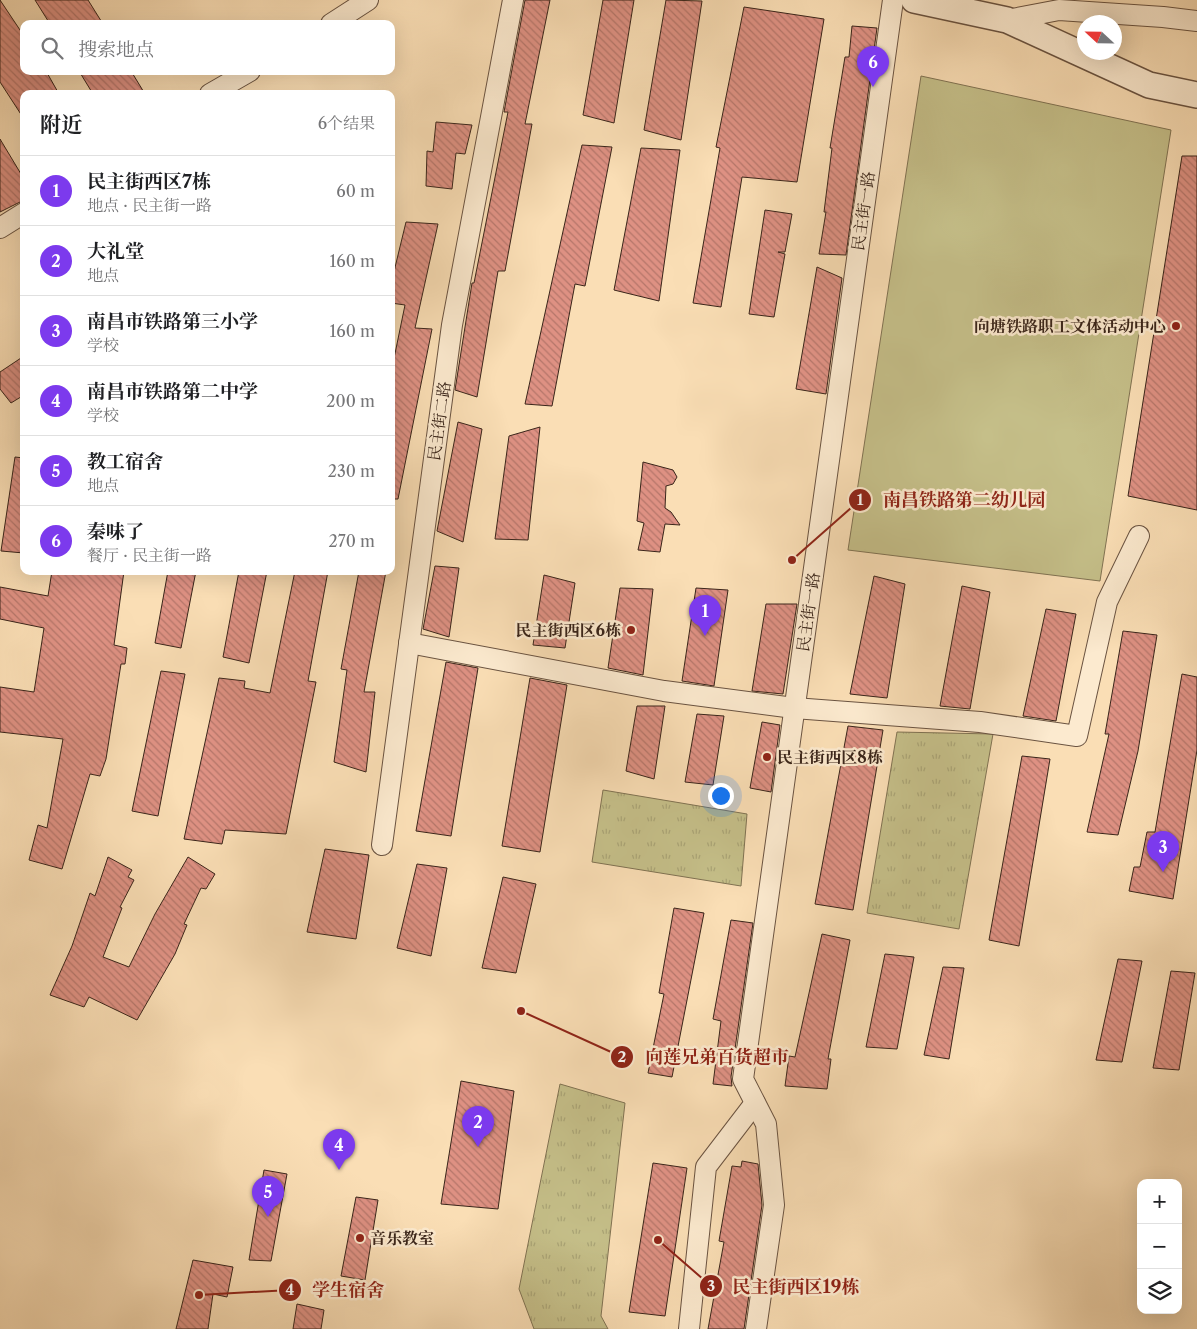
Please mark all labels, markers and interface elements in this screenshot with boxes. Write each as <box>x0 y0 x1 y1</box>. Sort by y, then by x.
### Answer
north arrow <box>1077 15 1122 60</box>
search box <box>20 20 395 75</box>
icon: search <box>38 34 66 62</box>
text: 搜索地点 <box>78 38 154 61</box>
pin: 6 <box>857 46 889 87</box>
text: 附近 <box>40 112 82 137</box>
text: 6个结果 <box>318 113 375 133</box>
text: 民主街西区7栋 <box>87 170 211 193</box>
street label: 民主街一路 <box>848 170 878 252</box>
text: 1 <box>52 181 60 201</box>
text: 60 m <box>336 181 375 201</box>
text: 地点 · 民主街一路 <box>87 195 212 215</box>
text: 大礼堂 <box>87 240 144 263</box>
text: 2 <box>51 251 61 271</box>
text: 160 m <box>330 251 375 271</box>
text: 地点 <box>87 265 119 285</box>
text: 南昌市铁路第三小学 <box>87 310 258 333</box>
place label: 向塘铁路职工文体活动中心 <box>974 316 1166 336</box>
marker: 向塘铁路职工文体活动中心 <box>1170 320 1182 332</box>
text: 3 <box>51 321 61 341</box>
text: 160 m <box>330 321 375 341</box>
text: 学校 <box>87 335 119 355</box>
text: 南昌市铁路第二中学 <box>87 380 258 403</box>
street label: 民主街二路 <box>424 380 454 462</box>
text: 4 <box>51 391 61 411</box>
text: 200 m <box>326 391 375 411</box>
text: 学校 <box>87 405 119 425</box>
text: 教工宿舍 <box>87 450 163 473</box>
text: 5 <box>52 461 60 481</box>
text: 230 m <box>328 461 375 481</box>
text: 地点 <box>87 475 119 495</box>
callout: 南昌铁路第二幼儿园 <box>848 483 1055 516</box>
text: 南昌铁路第二幼儿园 <box>883 489 1045 511</box>
text: 1 <box>857 490 864 509</box>
text: 秦味了 <box>87 520 144 543</box>
text: 6 <box>51 531 61 551</box>
text: 270 m <box>329 531 375 551</box>
text: 餐厅 · 民主街一路 <box>87 545 212 565</box>
street label: 民主街一路 <box>793 571 823 653</box>
pin: 1 <box>689 595 721 636</box>
place label: 民主街西区6栋 <box>515 620 621 640</box>
marker: 民主街西区6栋 <box>625 624 637 636</box>
place label: 民主街西区8栋 <box>777 747 883 767</box>
marker: 民主街西区8栋 <box>761 751 773 763</box>
your location <box>708 783 734 809</box>
pin: 3 <box>1147 831 1179 872</box>
callout: 向莲兄弟百货超市 <box>610 1041 799 1074</box>
text: 向莲兄弟百货超市 <box>645 1046 789 1068</box>
text: 2 <box>618 1047 627 1066</box>
pin: 2 <box>462 1106 494 1147</box>
pin: 4 <box>323 1129 355 1170</box>
pin: 5 <box>252 1176 284 1217</box>
map controls <box>1137 1179 1182 1314</box>
button: + <box>1137 1179 1182 1224</box>
button: − <box>1137 1224 1182 1269</box>
place label: 音乐教室 <box>370 1228 434 1248</box>
marker: 音乐教室 <box>354 1232 366 1244</box>
button: layers <box>1137 1269 1182 1314</box>
callout: 民主街西区19栋 <box>698 1270 870 1303</box>
callout: 学生宿舍 <box>277 1273 394 1306</box>
text: 3 <box>707 1276 715 1295</box>
text: 民主街西区19栋 <box>733 1276 859 1298</box>
text: 学生宿舍 <box>312 1279 384 1301</box>
text: 4 <box>286 1280 295 1299</box>

